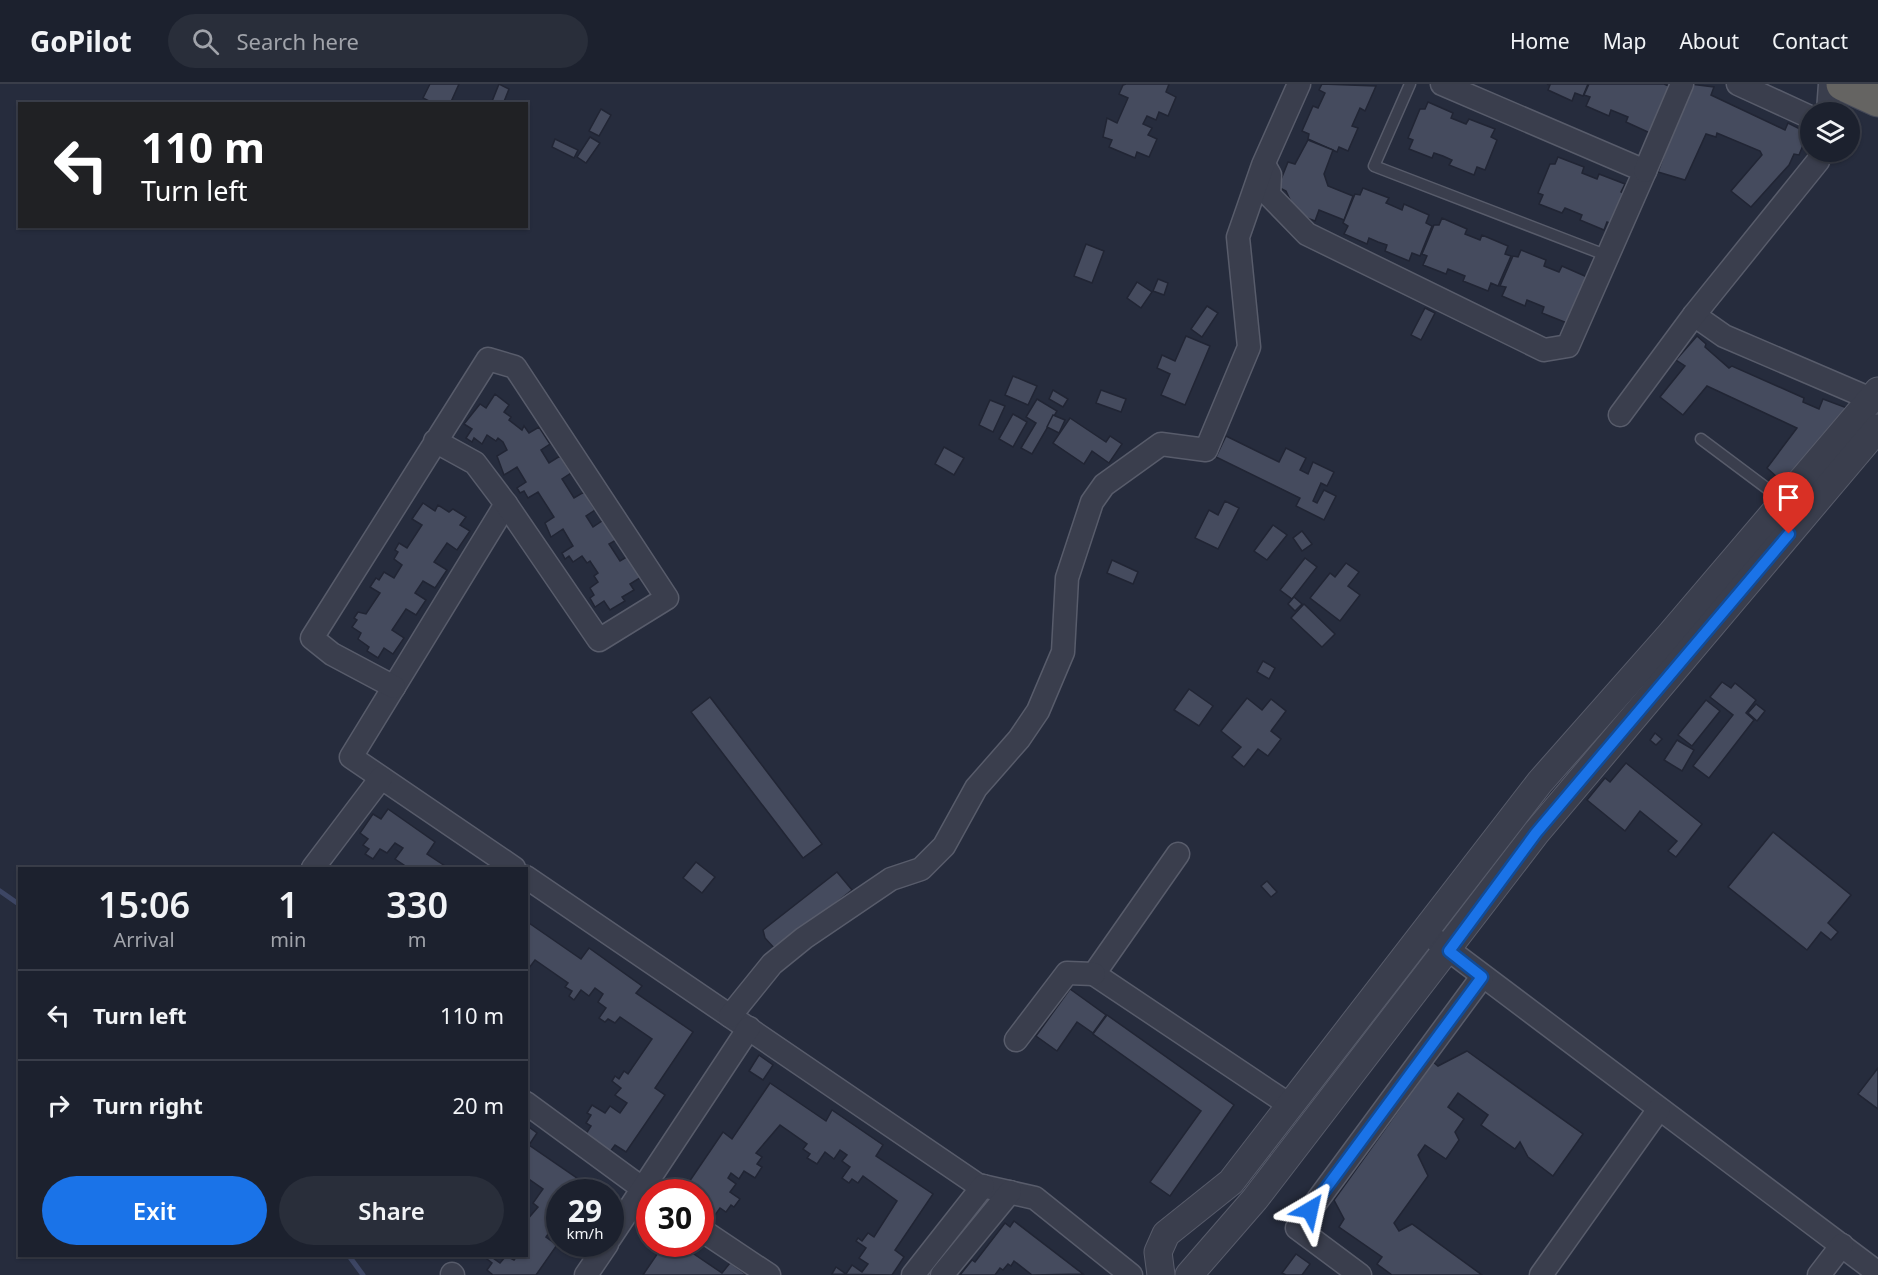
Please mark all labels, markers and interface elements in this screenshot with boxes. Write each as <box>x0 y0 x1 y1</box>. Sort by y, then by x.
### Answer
search box <box>168 14 588 68</box>
text: GoPilot <box>30 22 132 60</box>
icon: search <box>189 25 222 58</box>
text: Search here <box>237 26 359 56</box>
text: Home <box>1510 27 1570 55</box>
text: Map <box>1603 27 1646 55</box>
text: About <box>1679 27 1739 55</box>
text: Contact <box>1772 27 1848 55</box>
map controls <box>1800 102 1860 162</box>
button: layers <box>1800 102 1860 162</box>
text: 110 m <box>141 118 265 175</box>
icon: left <box>42 126 120 204</box>
text: Turn left <box>141 172 247 209</box>
pin <box>1763 472 1814 534</box>
icon: arrive <box>1772 481 1805 514</box>
text: 15:06 <box>98 880 190 929</box>
text: 1 <box>278 880 299 929</box>
text: 330 <box>386 880 448 929</box>
text: Arrival <box>114 926 175 953</box>
text: min <box>270 926 306 953</box>
text: m <box>408 926 427 953</box>
icon: left <box>42 999 75 1032</box>
text: Turn left <box>93 1000 187 1030</box>
text: 110 m <box>440 1000 504 1030</box>
icon: right <box>42 1089 75 1122</box>
text: Turn right <box>93 1090 203 1120</box>
text: 20 m <box>453 1090 504 1120</box>
button: Exit <box>42 1176 267 1245</box>
button: Share <box>279 1176 504 1245</box>
position arrow <box>1278 1178 1342 1242</box>
speed limit sign: 30 <box>636 1179 714 1257</box>
text: 29 <box>568 1190 602 1231</box>
text: km/h <box>567 1223 603 1243</box>

